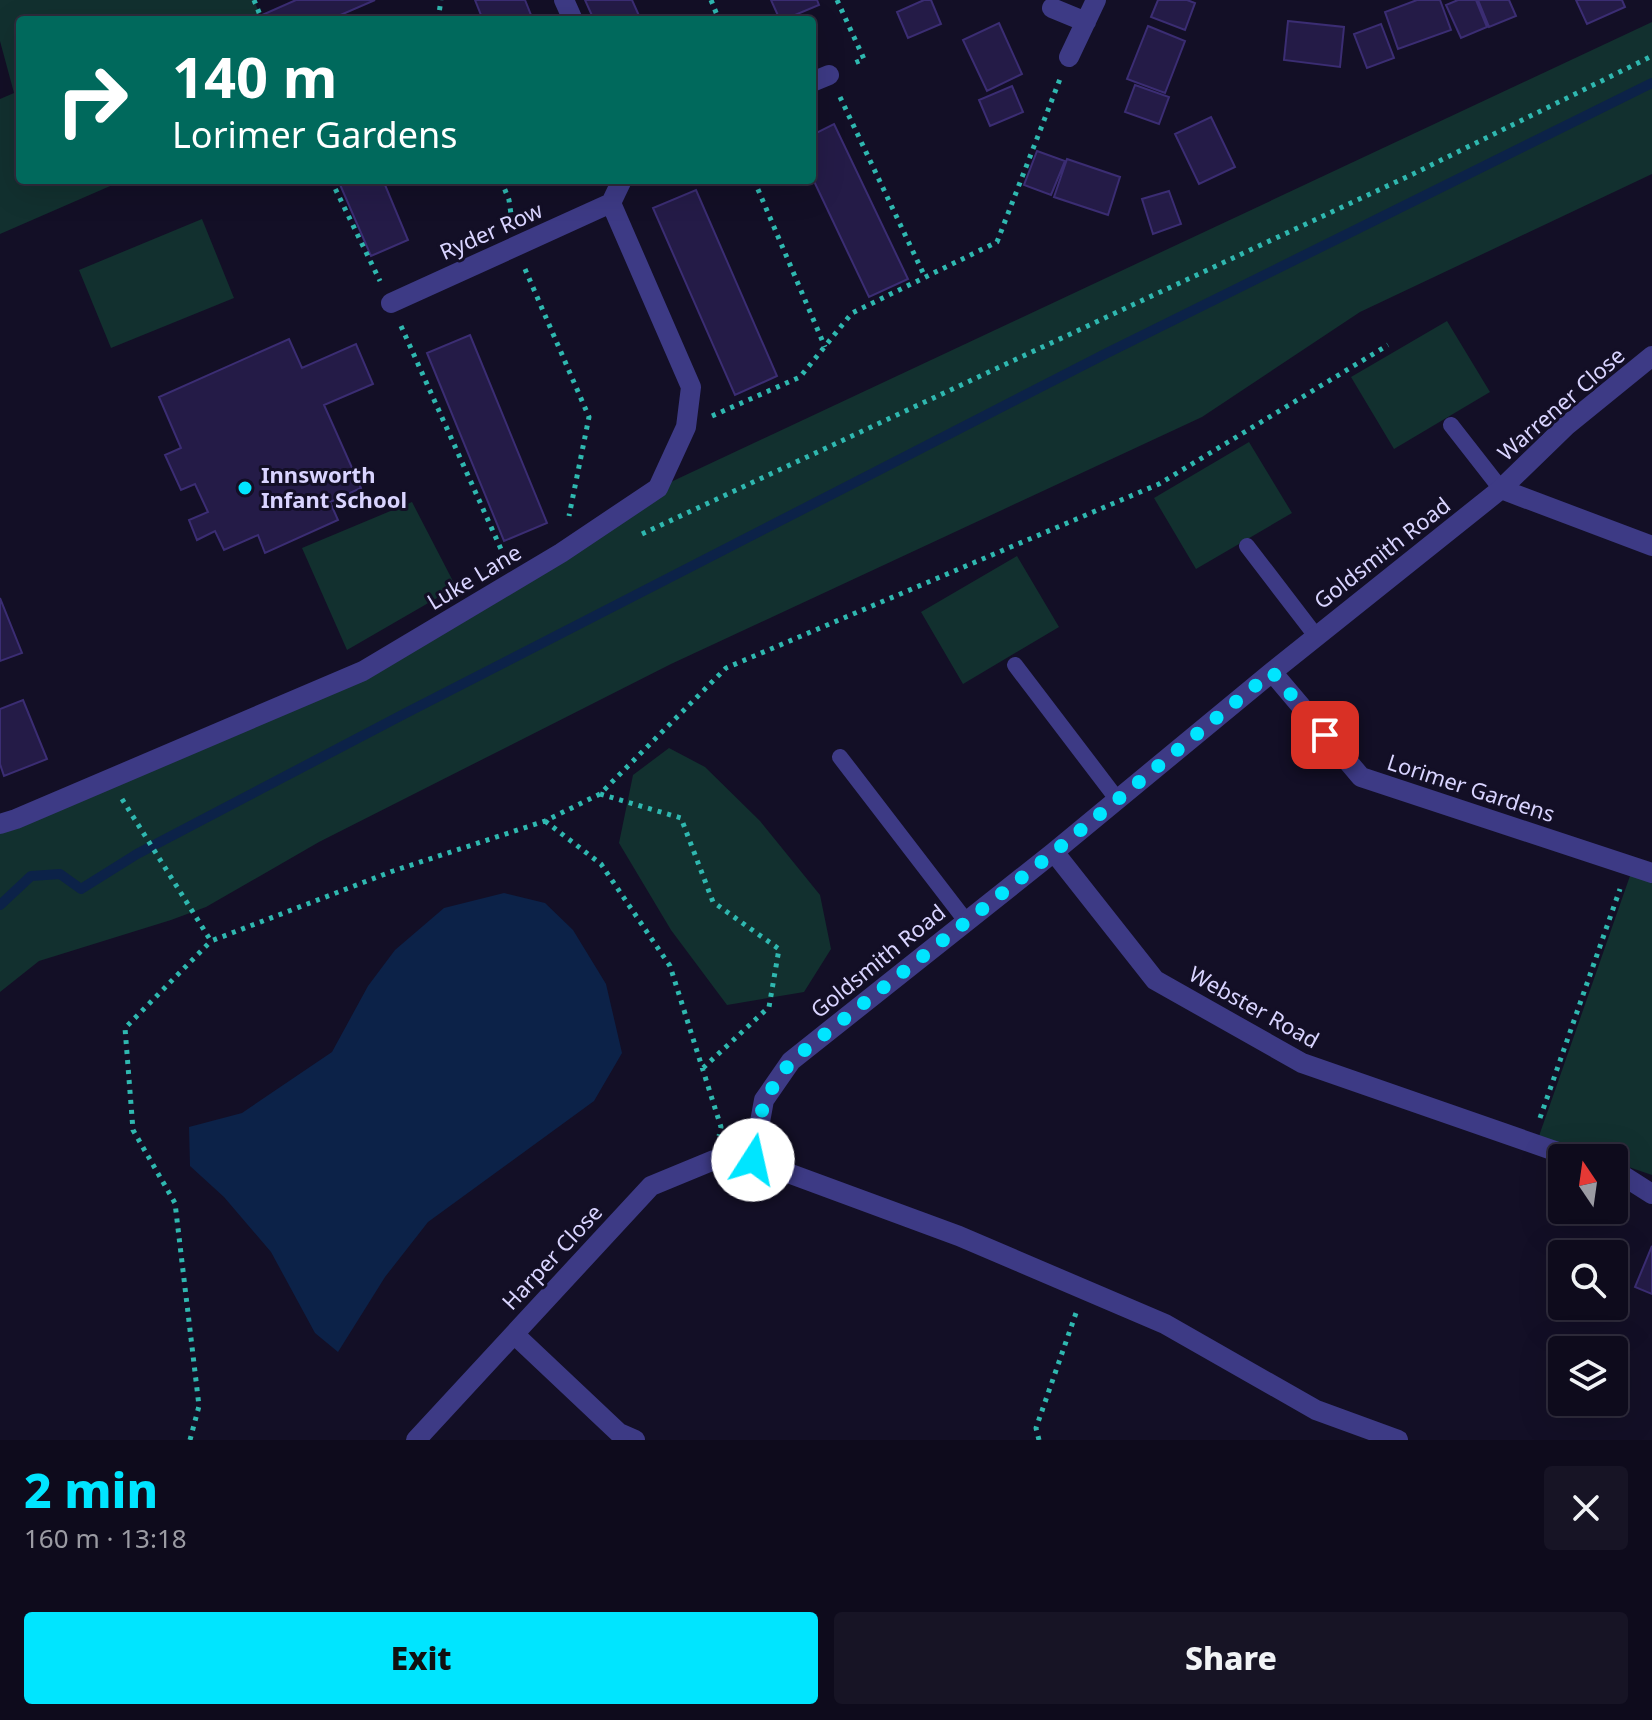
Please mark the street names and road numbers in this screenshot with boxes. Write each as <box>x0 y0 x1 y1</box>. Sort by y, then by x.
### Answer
street label: Ryder Row <box>434 194 547 266</box>
street label: Warrener Close <box>1490 340 1630 467</box>
street label: Goldsmith Road <box>1307 489 1456 615</box>
street label: Luke Lane <box>421 536 526 616</box>
street label: Lorimer Gardens <box>1384 746 1559 828</box>
street label: Goldsmith Road <box>804 897 951 1024</box>
street label: Webster Road <box>1184 958 1325 1054</box>
street label: Harper Close <box>494 1197 608 1316</box>

